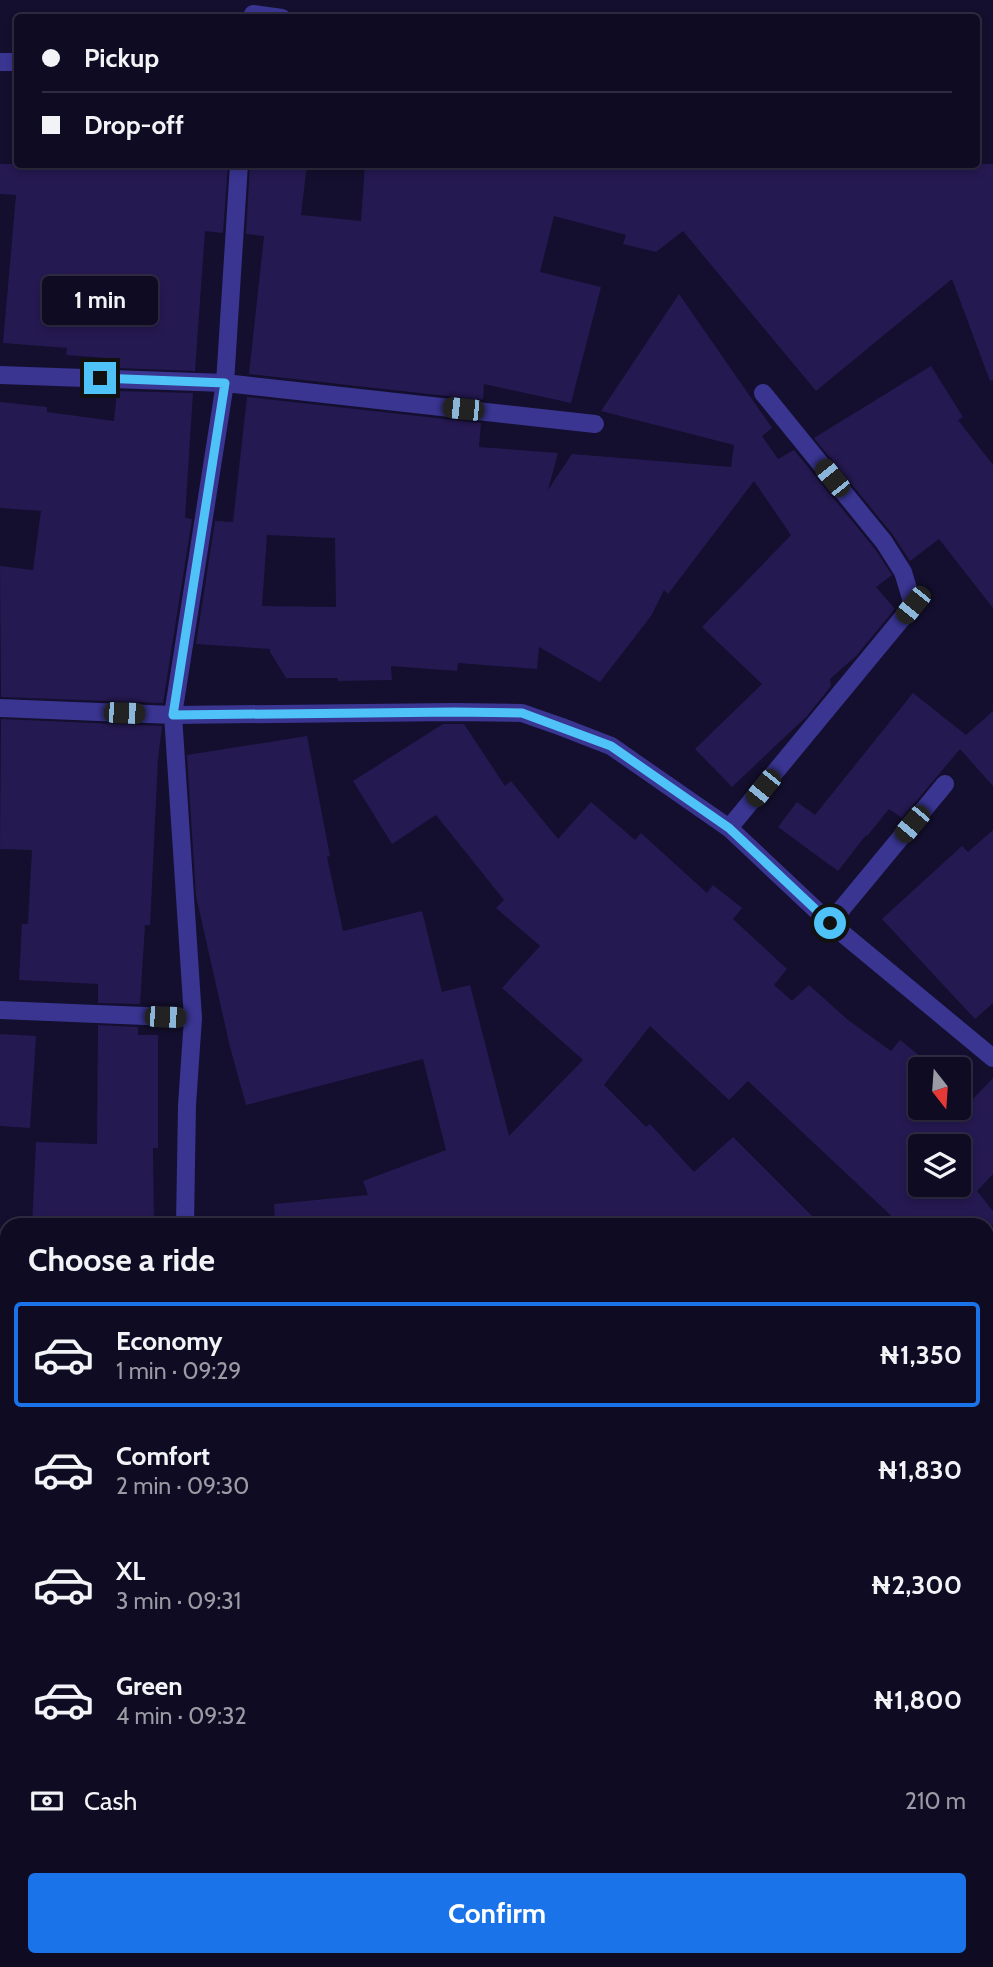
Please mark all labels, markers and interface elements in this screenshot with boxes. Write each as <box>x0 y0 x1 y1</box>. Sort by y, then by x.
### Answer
text: Pickup <box>84 42 159 74</box>
text: Drop-off <box>84 109 184 141</box>
callout: 1 min <box>42 276 158 326</box>
text: 1 min <box>74 286 126 314</box>
route end <box>84 362 116 394</box>
car <box>442 396 485 422</box>
car <box>811 455 854 501</box>
car <box>892 582 935 628</box>
car <box>103 702 146 724</box>
car <box>742 765 785 811</box>
car <box>891 801 934 847</box>
route start <box>814 907 846 939</box>
car <box>144 1006 187 1028</box>
north arrow <box>908 1057 971 1120</box>
map controls <box>908 1057 971 1197</box>
button: layers <box>908 1134 971 1197</box>
text: Choose a ride <box>28 1240 215 1279</box>
icon: car <box>32 1323 95 1386</box>
text: Economy <box>116 1325 222 1357</box>
text: ₦1,350 <box>879 1339 962 1371</box>
text: 1 min · 09:29 <box>116 1357 241 1385</box>
icon: car <box>32 1438 95 1501</box>
text: Comfort <box>116 1440 210 1472</box>
text: ₦1,830 <box>877 1454 962 1486</box>
text: 2 min · 09:30 <box>116 1472 249 1500</box>
icon: car <box>32 1553 95 1616</box>
text: XL <box>116 1555 145 1587</box>
text: ₦2,300 <box>871 1569 962 1601</box>
text: 3 min · 09:31 <box>116 1587 241 1615</box>
icon: car <box>32 1668 95 1731</box>
text: Green <box>116 1670 183 1702</box>
text: ₦1,800 <box>873 1684 962 1716</box>
text: 4 min · 09:32 <box>116 1702 247 1730</box>
icon: cash <box>28 1782 66 1820</box>
text: Cash <box>84 1785 137 1817</box>
text: 210 m <box>905 1787 966 1815</box>
button: Confirm <box>28 1873 966 1953</box>

